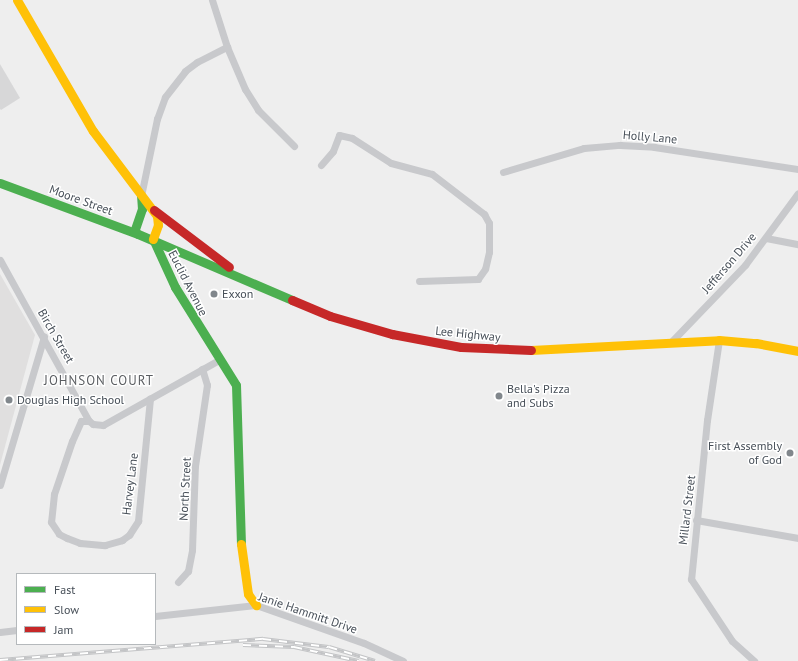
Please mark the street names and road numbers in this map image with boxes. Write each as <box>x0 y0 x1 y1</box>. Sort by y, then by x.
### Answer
street label: Holly Lane <box>622 127 678 147</box>
street label: Moore Street <box>47 182 115 218</box>
street label: Jefferson Drive <box>699 230 759 296</box>
street label: Euclid Avenue <box>165 248 211 318</box>
street label: Birch Street <box>35 306 77 366</box>
street label: Lee Highway <box>435 323 501 345</box>
street label: Harvey Lane <box>119 452 141 516</box>
street label: North Street <box>176 457 194 521</box>
street label: Millard Street <box>676 474 698 546</box>
street label: Janie Hammitt Drive <box>257 589 359 637</box>

